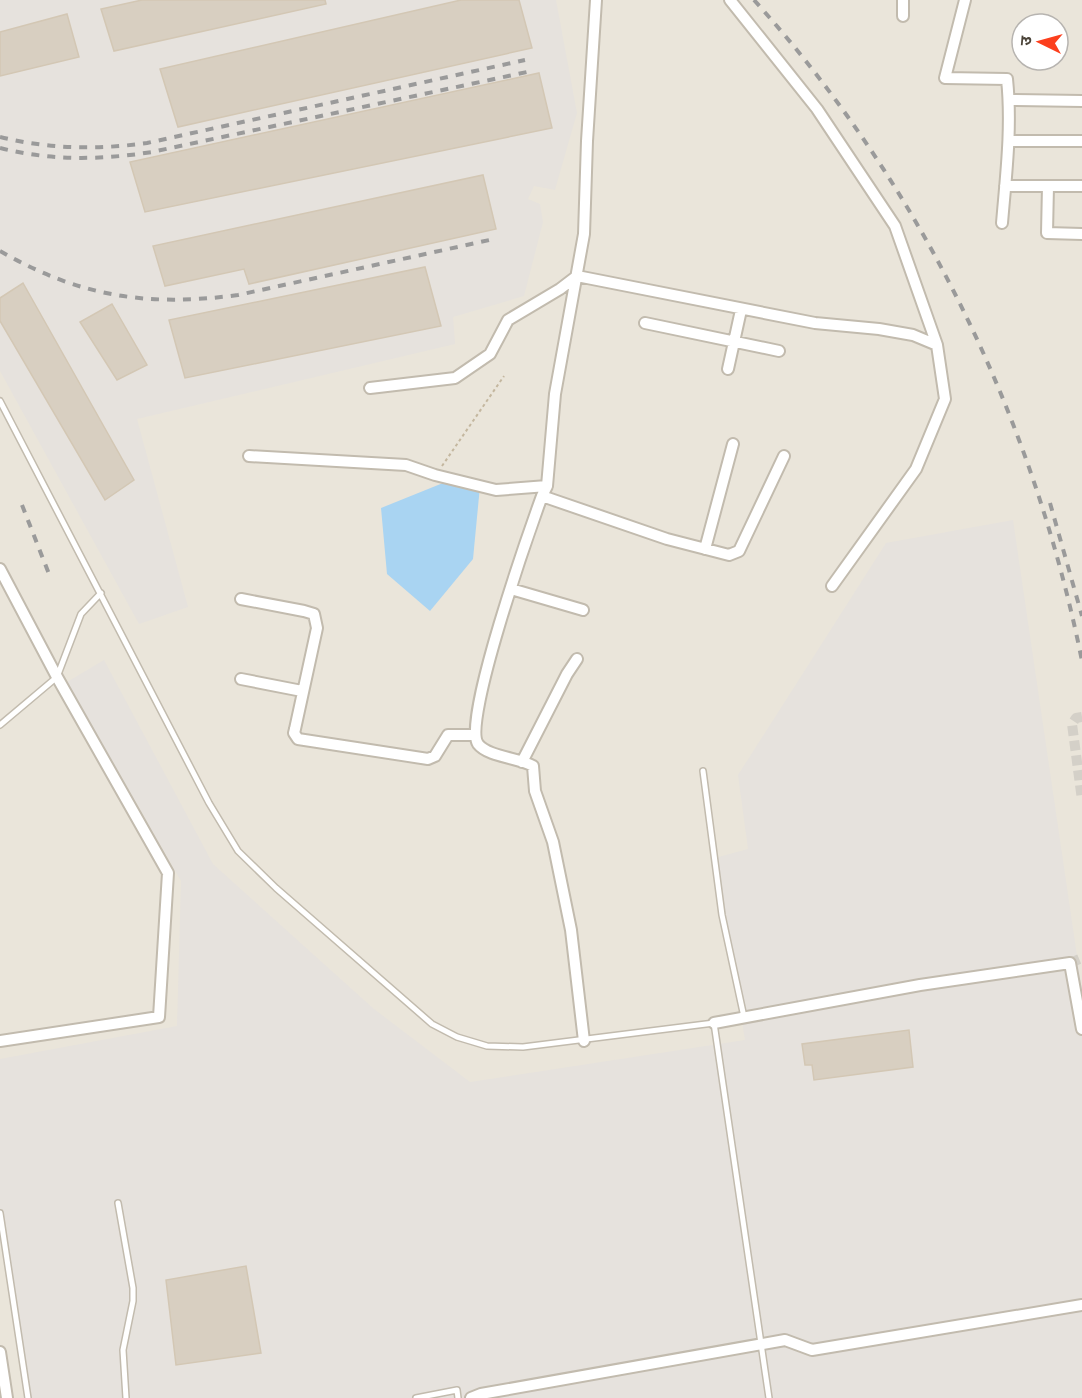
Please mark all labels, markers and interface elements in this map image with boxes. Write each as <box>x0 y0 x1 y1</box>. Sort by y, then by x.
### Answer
north arrow <box>1010 12 1070 72</box>
text: उ <box>1015 35 1035 46</box>

